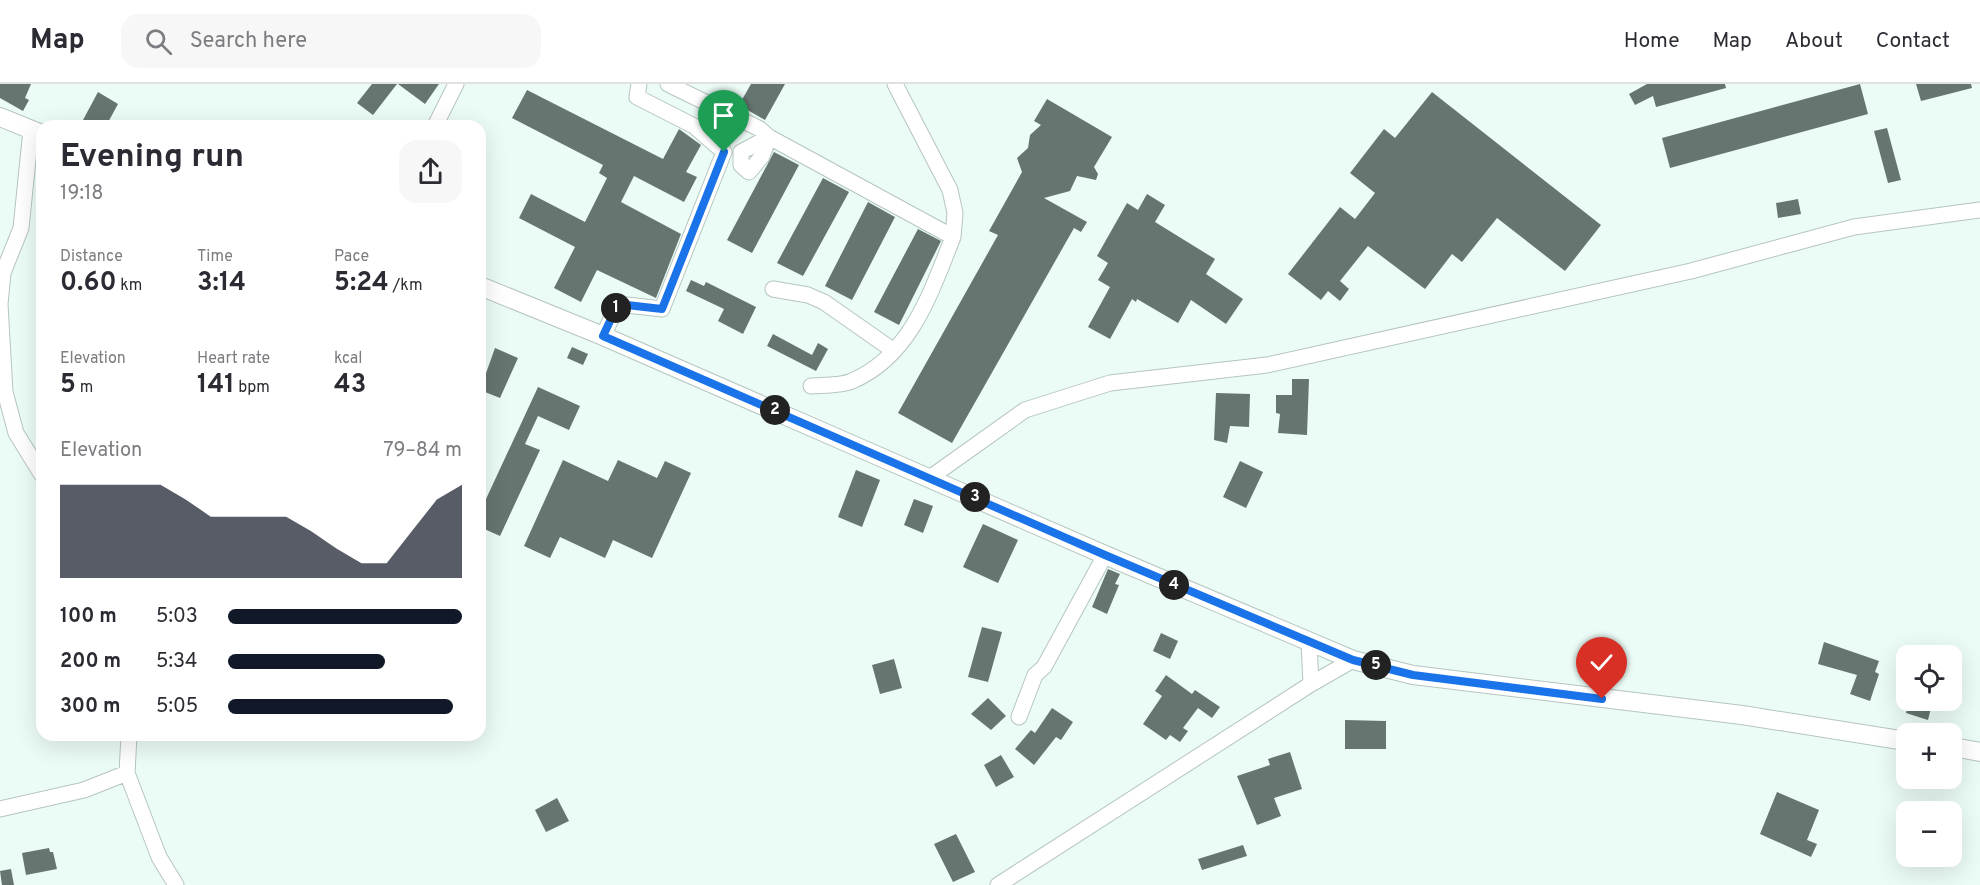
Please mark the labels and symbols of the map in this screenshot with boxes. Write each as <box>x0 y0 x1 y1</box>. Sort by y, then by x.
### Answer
pin <box>698 90 749 152</box>
pin: 1 <box>601 293 631 323</box>
pin: 2 <box>760 395 790 425</box>
pin: 3 <box>960 482 990 512</box>
pin: 4 <box>1159 570 1189 600</box>
pin <box>1576 637 1627 699</box>
pin: 5 <box>1361 650 1391 680</box>

